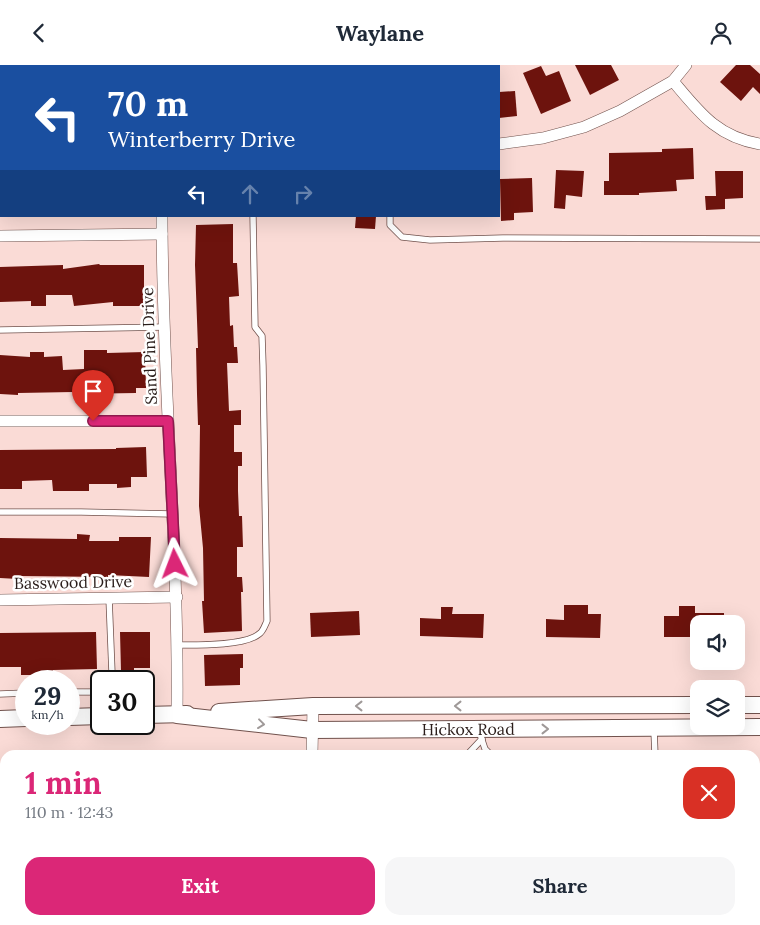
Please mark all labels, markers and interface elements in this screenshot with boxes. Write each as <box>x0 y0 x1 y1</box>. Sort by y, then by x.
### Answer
icon: back <box>25 19 53 47</box>
text: Waylane <box>336 19 424 47</box>
icon: person <box>707 19 735 47</box>
text: 70 m <box>108 81 188 126</box>
icon: left <box>25 85 90 150</box>
text: Winterberry Drive <box>108 125 295 153</box>
icon: left <box>183 180 211 208</box>
icon: ahead <box>236 180 264 208</box>
icon: right <box>289 180 317 208</box>
street label: Sand Pine Drive <box>137 287 161 405</box>
pin <box>72 370 114 421</box>
icon: arrive <box>79 377 107 405</box>
position arrow <box>148 537 200 589</box>
street label: Basswood Drive <box>14 571 133 593</box>
map controls <box>690 615 745 735</box>
button: sound <box>690 615 745 670</box>
speed limit sign: 30 <box>90 670 155 735</box>
text: 29 <box>34 680 61 712</box>
button: layers <box>690 680 745 735</box>
one-way arrow <box>355 701 362 711</box>
one-way arrow <box>453 701 461 711</box>
text: km/h <box>31 707 64 722</box>
one-way arrow <box>257 718 265 729</box>
street label: Hickox Road <box>422 719 515 739</box>
one-way arrow <box>542 723 550 734</box>
text: 1 min <box>25 764 102 802</box>
button: close <box>683 767 735 819</box>
text: 110 m · 12:43 <box>25 802 114 822</box>
button: Exit <box>25 857 375 915</box>
button: Share <box>385 857 735 915</box>

